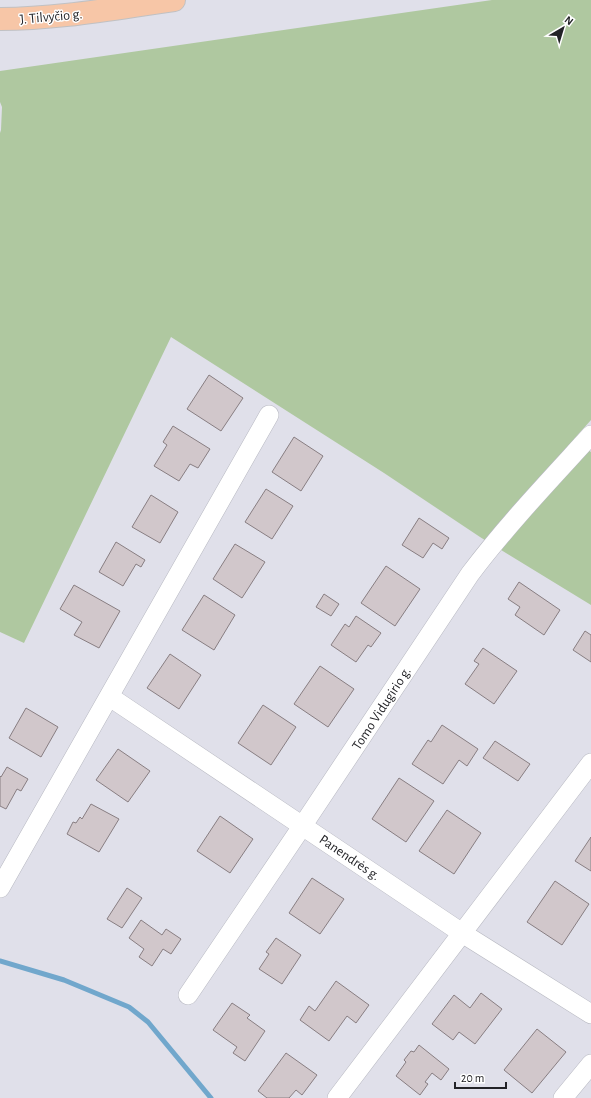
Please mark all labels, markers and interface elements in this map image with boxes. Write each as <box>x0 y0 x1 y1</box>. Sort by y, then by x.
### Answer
street label: J. Tilvyčio g. <box>19 7 83 27</box>
north arrow <box>543 8 583 48</box>
text: N <box>562 14 575 27</box>
street label: Tomo Vidugirio g. <box>350 664 414 753</box>
street label: Panendrės g. <box>317 832 382 883</box>
scale bar <box>455 1064 506 1090</box>
text: 20 m <box>461 1072 484 1084</box>

